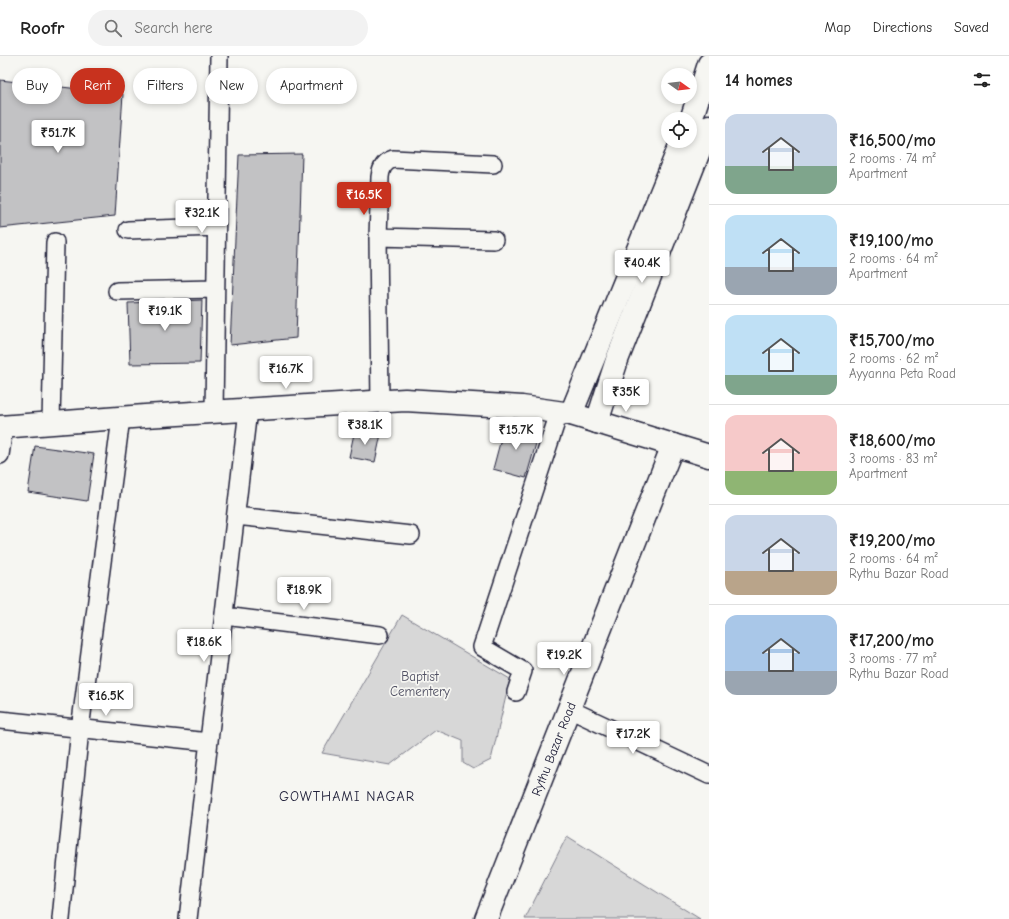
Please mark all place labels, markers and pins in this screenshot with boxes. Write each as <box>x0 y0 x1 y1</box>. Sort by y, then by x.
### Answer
pin: ₹51.7K <box>25 120 91 154</box>
pin: ₹16.5K <box>331 182 397 216</box>
pin: ₹32.1K <box>169 200 235 234</box>
pin: ₹40.4K <box>609 250 675 284</box>
pin: ₹19.1K <box>132 298 198 332</box>
pin: ₹16.7K <box>253 356 319 390</box>
pin: ₹35K <box>602 379 650 413</box>
pin: ₹38.1K <box>332 412 398 446</box>
pin: ₹15.7K <box>483 417 549 451</box>
pin: ₹18.9K <box>271 577 337 611</box>
pin: ₹18.6K <box>171 629 237 663</box>
pin: ₹19.2K <box>531 642 597 676</box>
pin: ₹16.5K <box>73 683 139 717</box>
pin: ₹17.2K <box>600 721 666 755</box>

